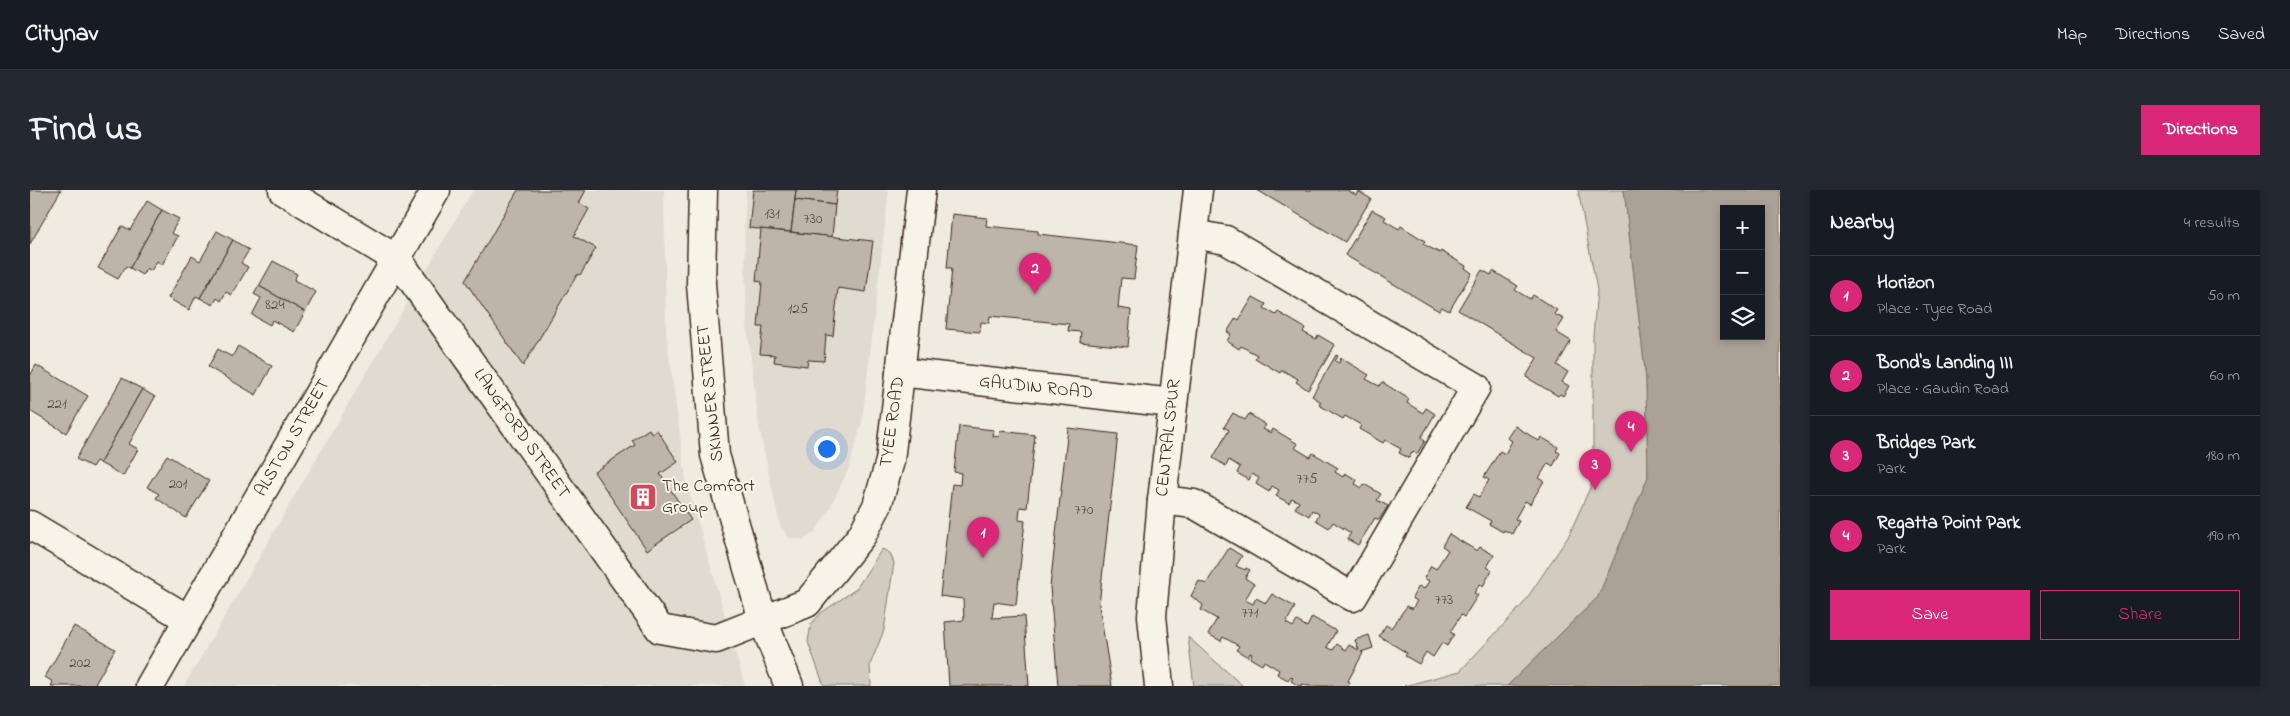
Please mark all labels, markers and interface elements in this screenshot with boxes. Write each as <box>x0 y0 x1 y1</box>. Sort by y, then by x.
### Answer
text: Citynav <box>25 17 98 52</box>
text: Map <box>2057 22 2087 48</box>
text: Directions <box>2115 22 2190 48</box>
text: Saved <box>2218 22 2265 48</box>
text: Find us <box>30 105 142 156</box>
button: Directions <box>2141 105 2260 155</box>
house number: 131 <box>764 203 780 225</box>
map controls <box>1720 205 1765 340</box>
button: + <box>1720 205 1765 250</box>
house number: 730 <box>804 208 823 230</box>
text: Nearby <box>1830 208 1894 238</box>
text: 4 results <box>2184 211 2240 235</box>
button: − <box>1720 250 1765 295</box>
pin: 2 <box>1019 253 1051 294</box>
text: Horizon <box>1877 270 1934 297</box>
text: 1 <box>1843 284 1849 308</box>
text: 50 m <box>2208 284 2240 308</box>
house number: 824 <box>265 294 285 316</box>
button: layers <box>1720 295 1765 340</box>
text: Place · Tyee Road <box>1877 297 1992 321</box>
house number: 125 <box>788 298 809 320</box>
street label: SKINNER STREET <box>691 323 731 463</box>
text: Bond's Landing III <box>1877 350 2013 377</box>
street label: LANGFORD STREET <box>466 364 576 504</box>
text: 2 <box>1842 364 1850 388</box>
text: 60 m <box>2210 364 2240 388</box>
street label: GAUDIN ROAD <box>978 369 1094 407</box>
street label: ALSTON STREET <box>249 374 337 502</box>
street label: TYEE ROAD <box>874 375 912 469</box>
text: Place · Gaudin Road <box>1877 377 2009 401</box>
street label: CENTRAL SPUR <box>1150 378 1188 498</box>
house number: 221 <box>47 393 67 415</box>
pin: 4 <box>1615 411 1647 452</box>
text: Bridges Park <box>1877 430 1976 457</box>
your location <box>814 436 840 462</box>
text: 3 <box>1843 444 1849 468</box>
text: 180 m <box>2206 444 2240 468</box>
pin: 3 <box>1579 449 1611 490</box>
text: Park <box>1877 457 1906 481</box>
house number: 775 <box>1297 468 1318 490</box>
house number: 201 <box>169 473 188 495</box>
place label: The Comfort Group <box>662 474 755 521</box>
building icon: The Comfort Group <box>628 482 658 512</box>
house number: 770 <box>1075 499 1094 521</box>
text: Regatta Point Park <box>1877 510 2021 537</box>
pin: 1 <box>967 517 999 558</box>
text: 4 <box>1843 524 1849 548</box>
text: 190 m <box>2207 524 2240 548</box>
text: Park <box>1877 537 1906 561</box>
house number: 773 <box>1435 589 1453 611</box>
button: Save <box>1830 590 2030 640</box>
button: Share <box>2040 590 2240 640</box>
house number: 771 <box>1241 602 1259 624</box>
house number: 202 <box>69 652 91 674</box>

